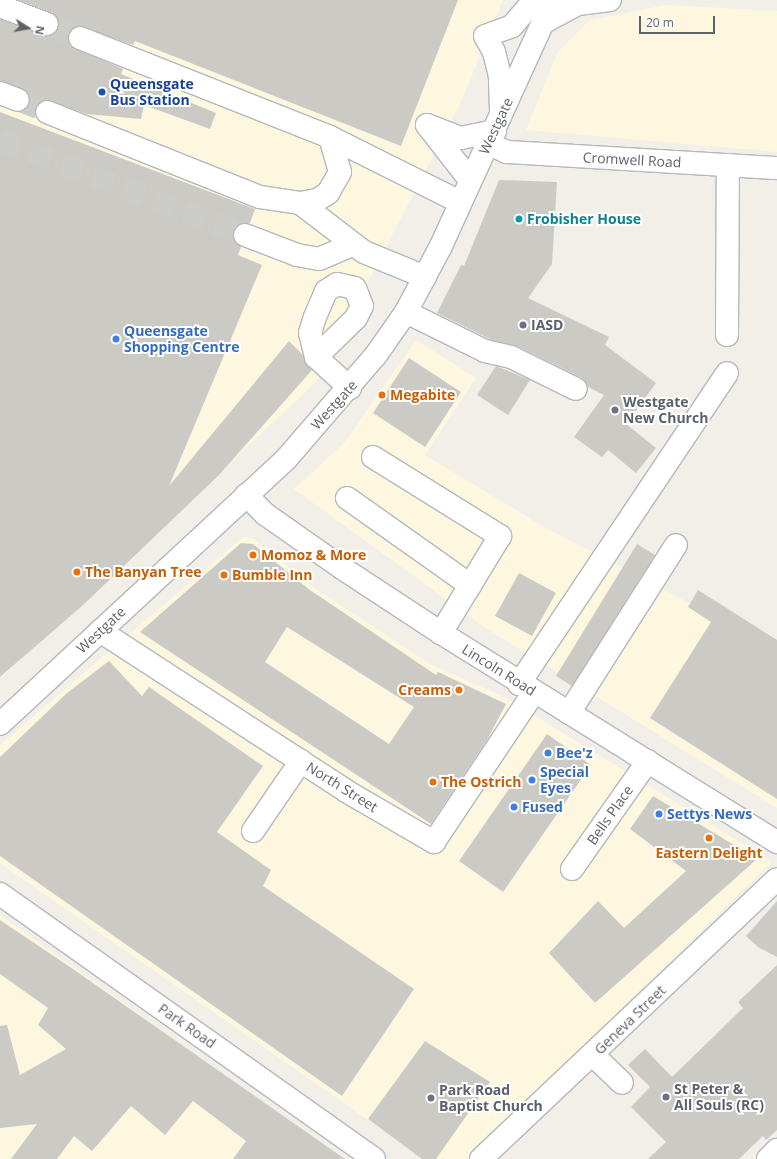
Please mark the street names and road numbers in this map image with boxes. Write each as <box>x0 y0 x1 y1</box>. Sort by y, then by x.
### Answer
street label: Westgate <box>476 95 516 157</box>
street label: Cromwell Road <box>582 149 682 171</box>
street label: Westgate <box>307 377 361 433</box>
street label: Westgate <box>73 603 129 657</box>
street label: Lincoln Road <box>459 641 539 699</box>
street label: North Street <box>303 758 381 816</box>
street label: Bells Place <box>583 782 637 848</box>
street label: Geneva Street <box>591 982 669 1058</box>
street label: Park Road <box>155 1000 219 1052</box>

